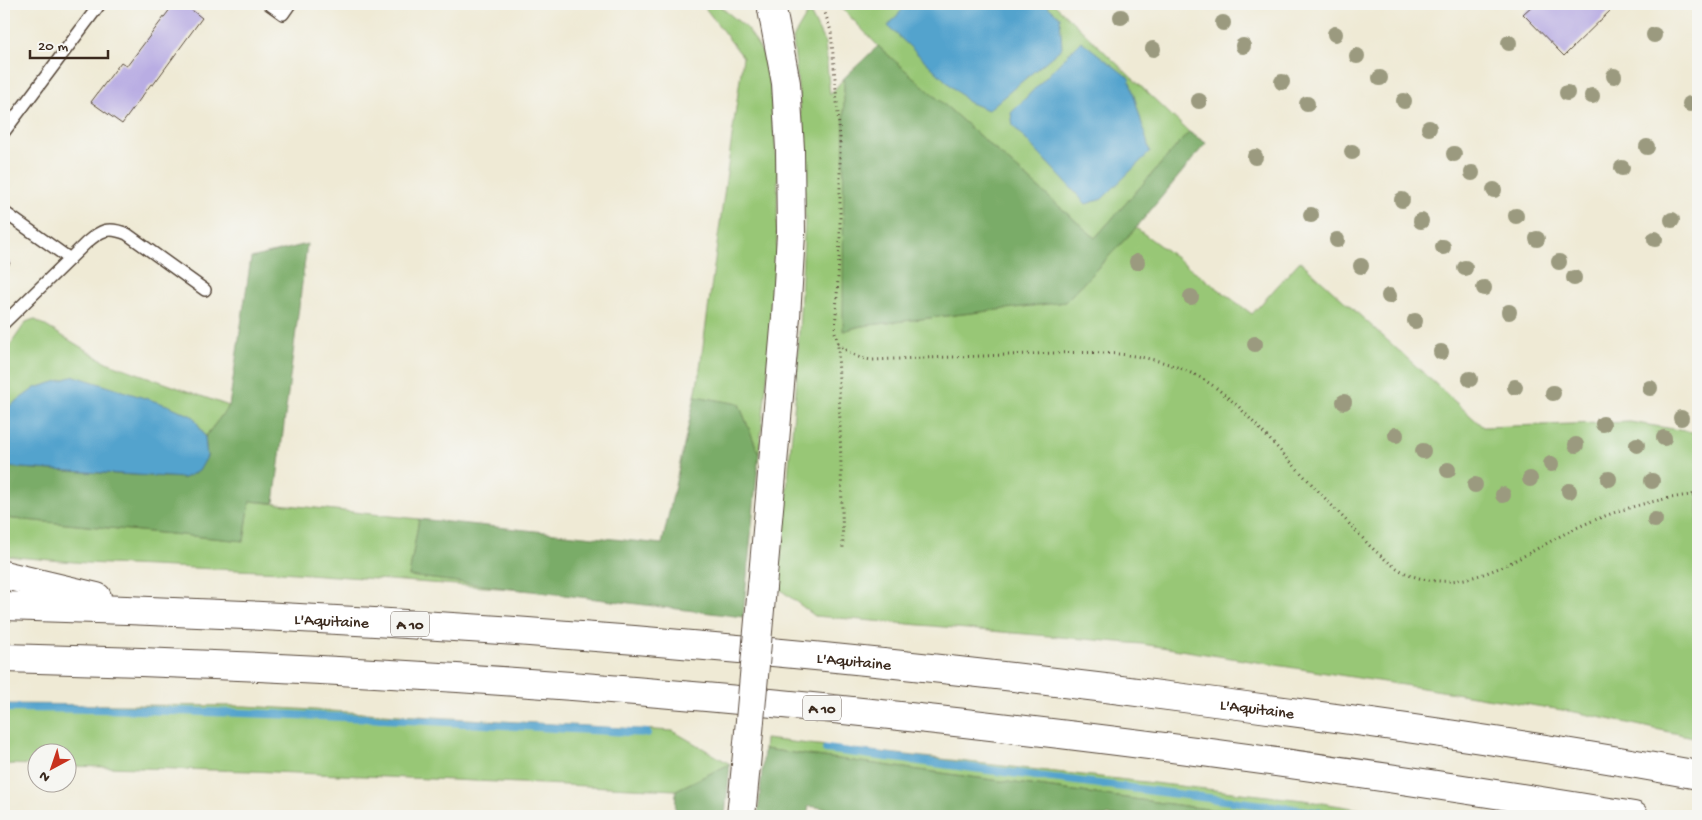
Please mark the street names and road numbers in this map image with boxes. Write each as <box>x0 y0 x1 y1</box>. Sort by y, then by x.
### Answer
street label: L'Aquitaine <box>294 611 370 635</box>
road number: A 10 <box>391 612 429 636</box>
street label: L'Aquitaine <box>816 650 893 677</box>
road number: A 10 <box>803 696 841 720</box>
street label: L'Aquitaine <box>1219 697 1296 725</box>

